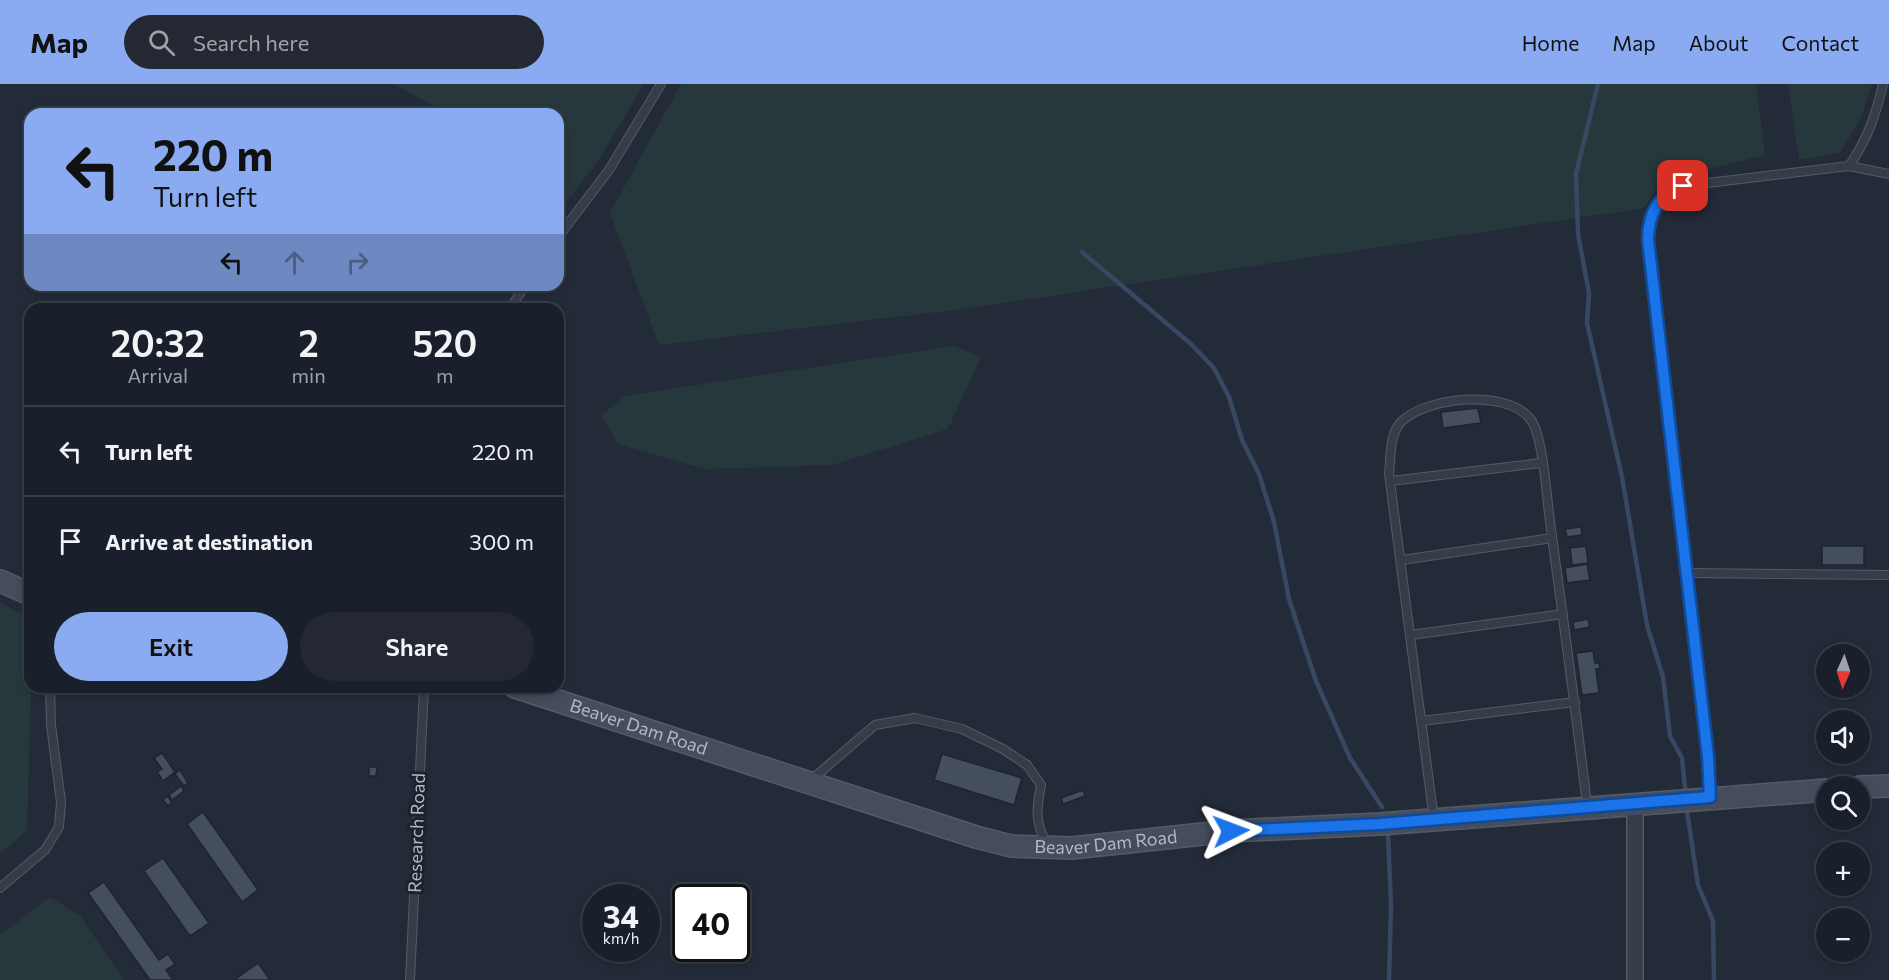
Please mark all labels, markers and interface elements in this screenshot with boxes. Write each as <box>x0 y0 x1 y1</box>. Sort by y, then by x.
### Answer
search box <box>124 15 544 69</box>
text: Map <box>30 25 88 59</box>
icon: search <box>145 26 178 59</box>
text: Search here <box>193 29 309 56</box>
text: Home <box>1522 30 1579 55</box>
text: Map <box>1612 30 1656 55</box>
text: About <box>1689 30 1748 55</box>
text: Contact <box>1781 30 1859 55</box>
text: 220 m <box>153 128 273 180</box>
icon: left <box>54 132 132 210</box>
pin <box>1657 160 1708 211</box>
icon: arrive <box>1666 169 1699 202</box>
text: Turn left <box>153 180 257 213</box>
icon: left <box>215 246 248 279</box>
icon: ahead <box>278 246 311 279</box>
icon: right <box>341 246 374 279</box>
text: 20:32 <box>111 320 205 364</box>
text: 2 <box>298 320 319 364</box>
text: 520 <box>412 320 477 364</box>
text: Arrival <box>128 363 188 387</box>
text: min <box>292 363 326 387</box>
text: m <box>436 363 454 387</box>
icon: left <box>54 435 87 468</box>
text: Turn left <box>105 438 192 465</box>
text: 220 m <box>472 438 534 465</box>
icon: arrive <box>54 525 87 558</box>
text: Arrive at destination <box>105 528 313 555</box>
text: 300 m <box>469 528 534 555</box>
button: Exit <box>54 612 288 681</box>
button: Share <box>300 612 534 681</box>
north arrow <box>1816 644 1870 698</box>
map controls <box>1816 644 1870 962</box>
street label: Beaver Dam Road <box>567 694 710 759</box>
button: sound <box>1816 710 1870 764</box>
street label: Research Road <box>403 773 429 893</box>
button: search <box>1816 776 1870 830</box>
position arrow <box>1199 799 1263 863</box>
street label: Beaver Dam Road <box>1034 825 1178 858</box>
button: + <box>1816 842 1870 896</box>
speed limit sign: 40 <box>672 884 750 962</box>
text: 34 <box>603 897 639 934</box>
button: − <box>1816 908 1870 962</box>
text: km/h <box>603 929 639 947</box>

